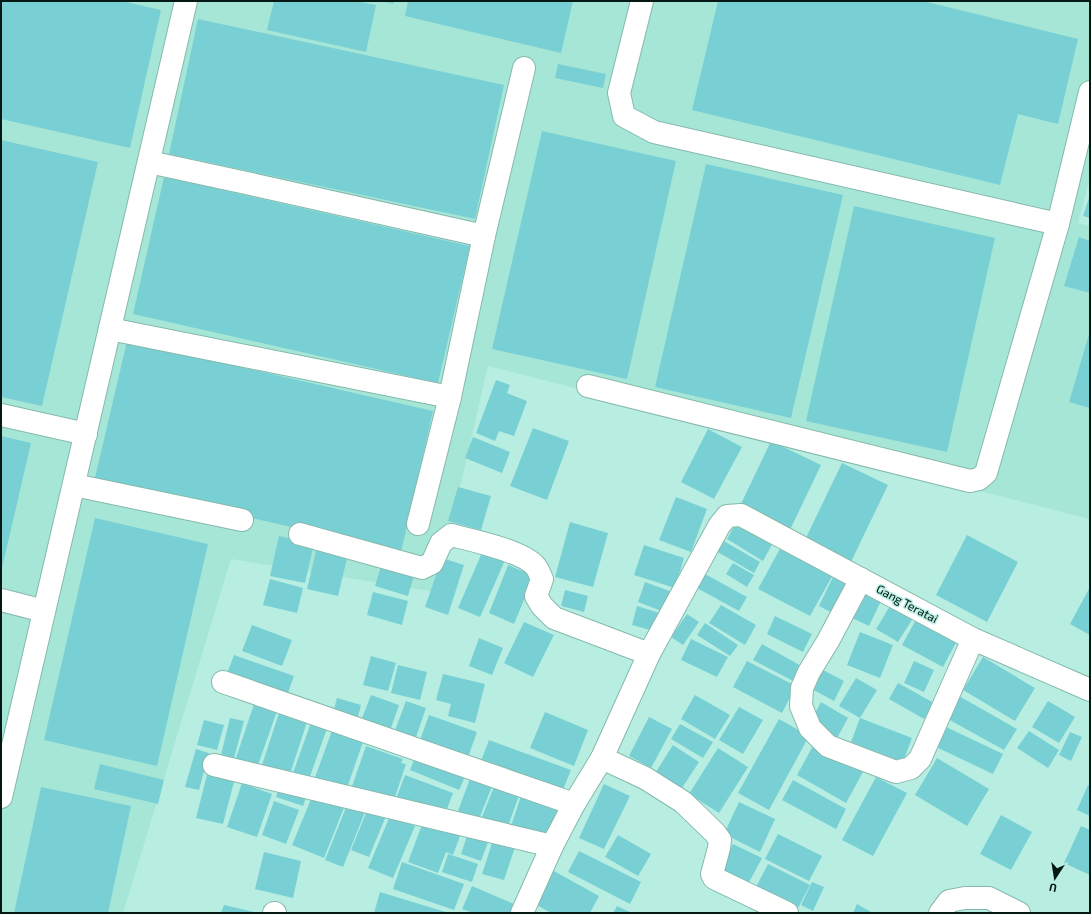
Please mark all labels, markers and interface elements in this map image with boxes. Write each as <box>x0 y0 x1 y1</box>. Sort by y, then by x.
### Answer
street label: Gang Teratai <box>874 581 941 625</box>
north arrow <box>1035 858 1075 898</box>
text: U <box>1048 881 1058 895</box>

